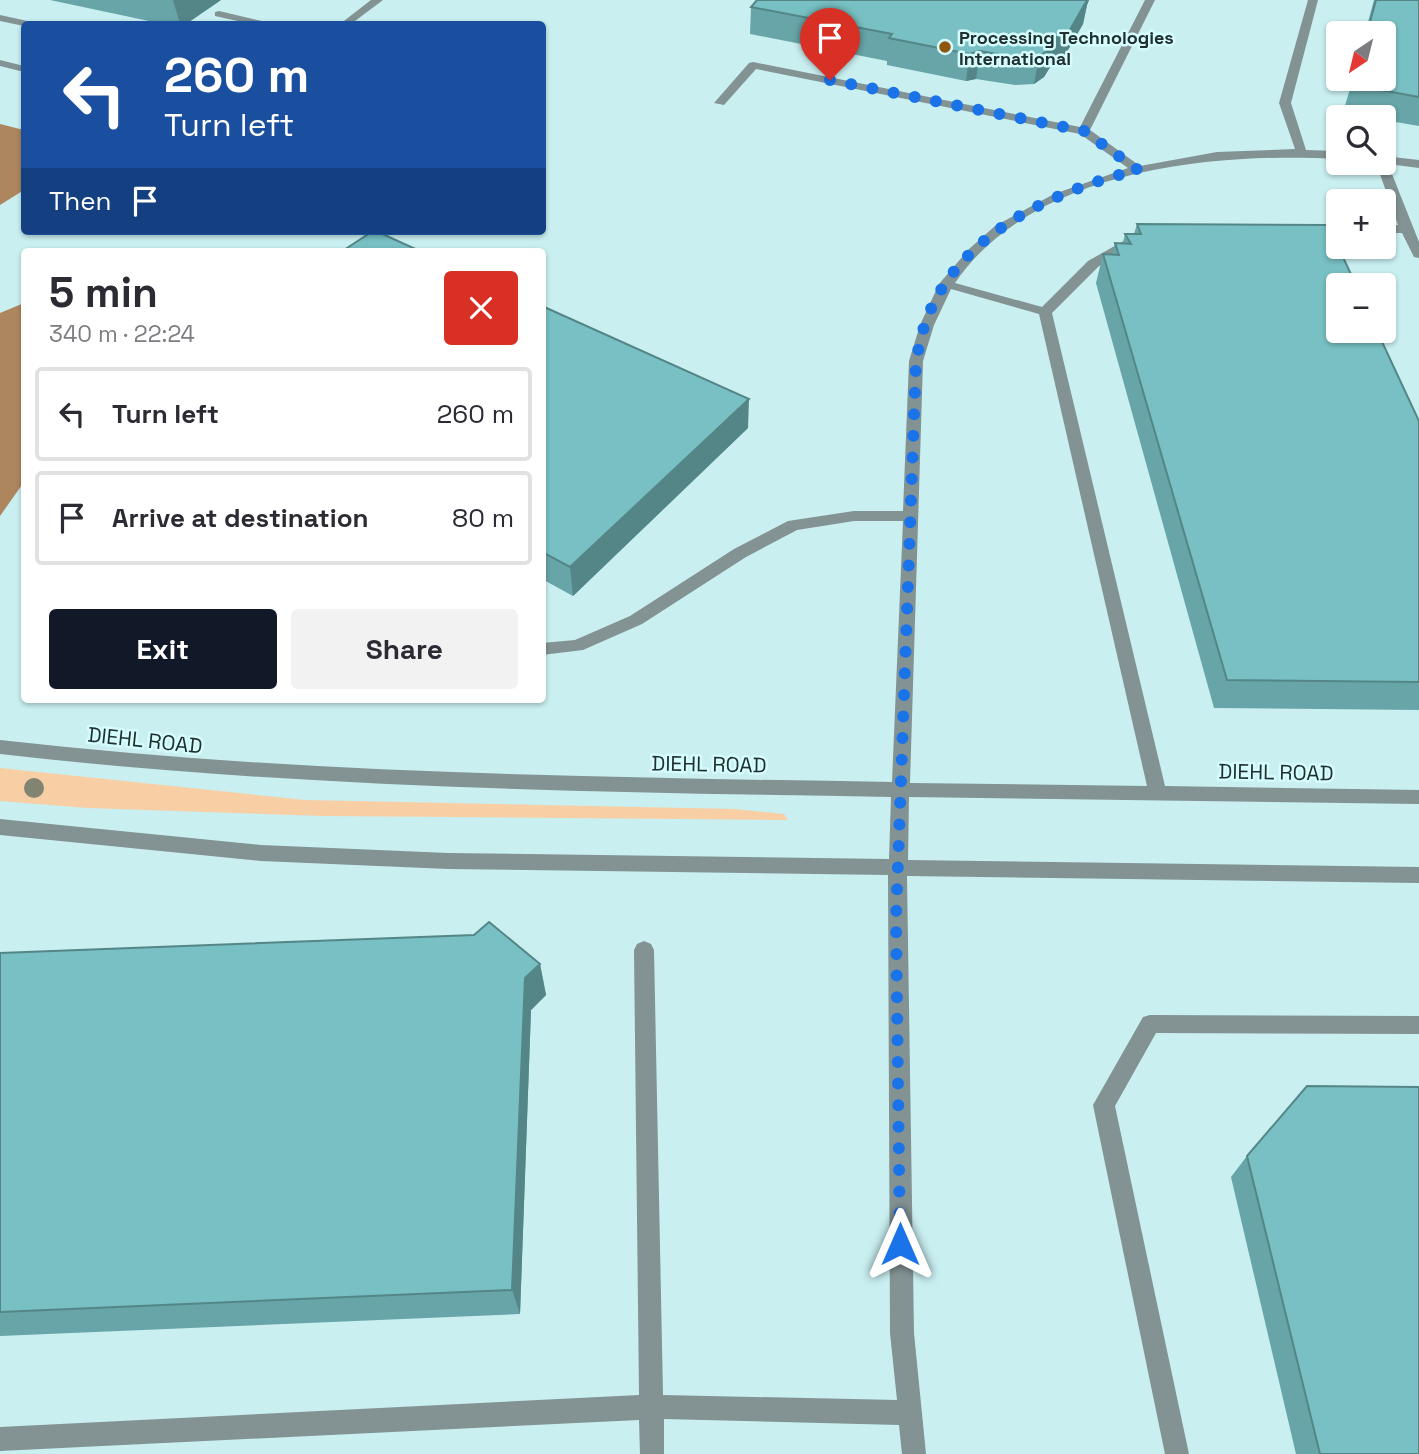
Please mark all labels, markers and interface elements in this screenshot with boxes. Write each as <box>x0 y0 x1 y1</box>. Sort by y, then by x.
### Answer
pin <box>800 8 860 80</box>
icon: arrive <box>811 19 849 57</box>
north arrow <box>1326 21 1396 91</box>
map controls <box>1326 21 1396 343</box>
place label: Processing Technologies International <box>959 26 1174 70</box>
marker: Processing Technologies International <box>937 39 953 55</box>
text: 260 m <box>164 44 309 106</box>
icon: left <box>49 49 140 140</box>
text: Turn left <box>164 105 294 145</box>
button: search <box>1326 105 1396 175</box>
icon: arrive <box>126 182 164 220</box>
text: Then <box>49 184 112 218</box>
button: + <box>1326 189 1396 259</box>
text: 5 min <box>49 266 158 319</box>
button: close <box>444 271 518 345</box>
button: − <box>1326 273 1396 343</box>
text: 340 m · 22:24 <box>49 319 195 349</box>
icon: left <box>53 395 91 433</box>
text: Turn left <box>112 397 219 431</box>
text: 260 m <box>437 397 514 431</box>
icon: arrive <box>53 499 91 537</box>
text: Arrive at destination <box>112 501 369 535</box>
text: 80 m <box>452 501 514 535</box>
button: Exit <box>49 609 277 689</box>
button: Share <box>291 609 518 689</box>
street label: DIEHL ROAD <box>86 721 204 759</box>
street label: DIEHL ROAD <box>651 749 767 779</box>
street label: DIEHL ROAD <box>1218 757 1334 787</box>
position arrow <box>863 1207 937 1281</box>

